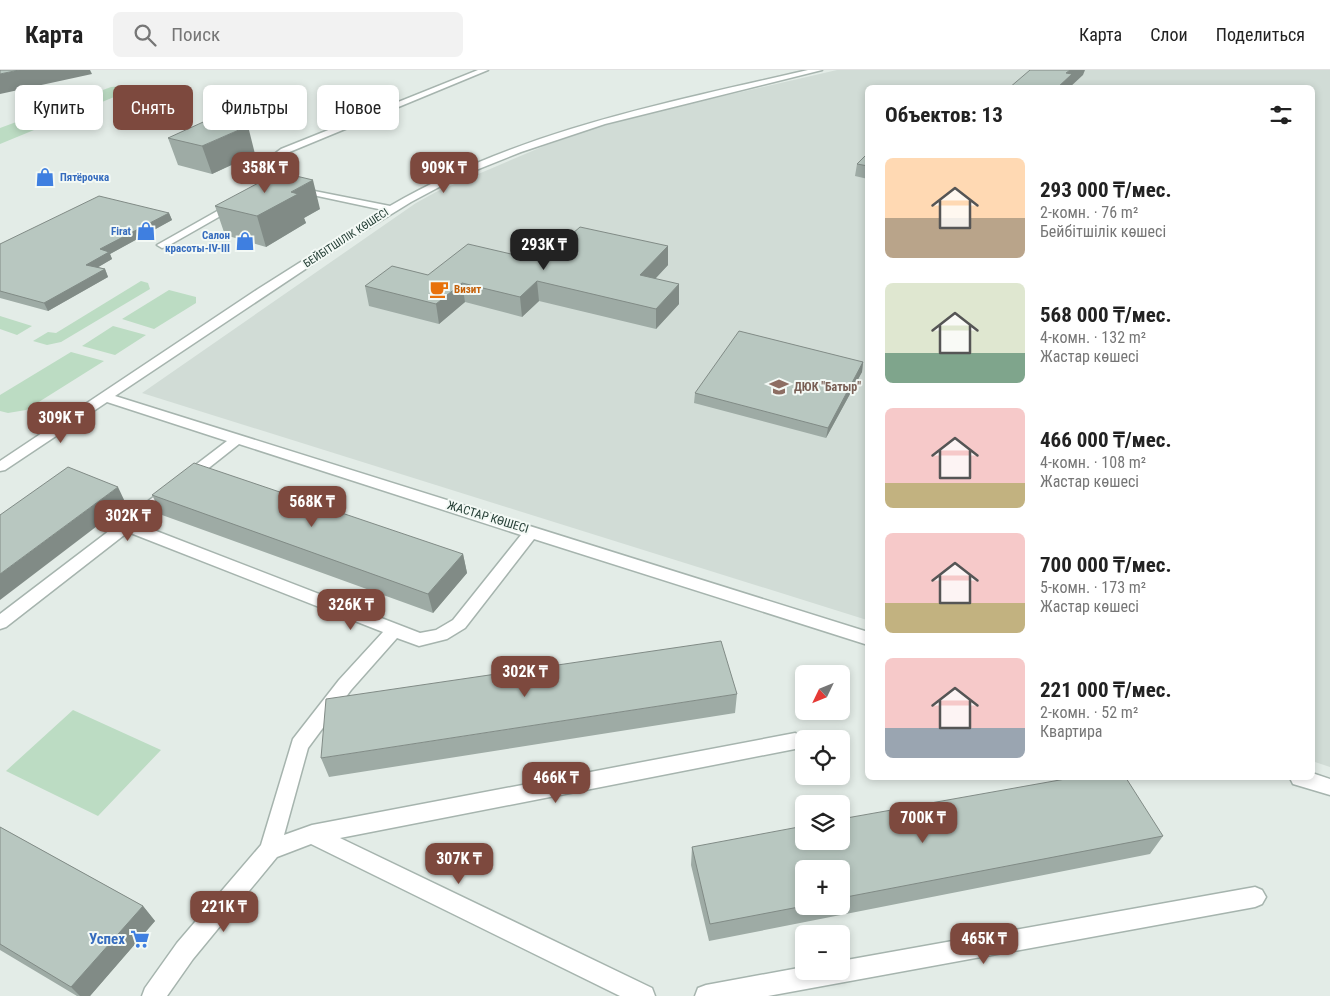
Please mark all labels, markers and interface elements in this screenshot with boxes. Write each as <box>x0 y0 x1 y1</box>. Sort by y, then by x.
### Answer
search box <box>113 12 463 57</box>
text: Карта <box>25 21 83 49</box>
icon: search <box>131 21 159 49</box>
text: Поиск <box>171 23 220 46</box>
text: Карта <box>1079 24 1122 45</box>
text: Слои <box>1150 24 1188 45</box>
text: Поделиться <box>1216 24 1305 45</box>
chip: Купить <box>15 85 103 130</box>
chip: Снять <box>113 85 193 130</box>
chip: Фильтры <box>203 85 307 130</box>
chip: Новое <box>317 85 399 130</box>
icon: filters <box>1267 101 1295 129</box>
text: Объектов: 13 <box>885 103 1003 127</box>
pin: 358K ₸ <box>224 152 306 194</box>
pin: 909K ₸ <box>403 152 485 194</box>
text: 358K ₸ <box>242 158 288 177</box>
text: 909K ₸ <box>421 158 467 177</box>
shop icon: Пятёрочка <box>34 166 56 188</box>
place label: Пятёрочка <box>60 171 109 184</box>
icon: home <box>925 178 985 238</box>
text: 293 000 ₸/мес. <box>1040 178 1172 202</box>
text: 2-комн. · 76 m² <box>1040 203 1138 222</box>
street label: БЕЙБІТШІЛІК КӨШЕСІ <box>301 206 391 270</box>
shop icon: Firat <box>135 220 157 242</box>
text: Бейбітшілік көшесі <box>1040 222 1166 241</box>
place label: Firat <box>111 225 132 238</box>
pin: 293K ₸ <box>503 228 585 271</box>
place label: Салон красоты-IV-III <box>165 229 230 255</box>
shop icon: Салон красоты-IV-III <box>234 230 256 252</box>
text: 293K ₸ <box>521 235 567 254</box>
cafe icon: Визит <box>428 278 450 300</box>
place label: Визит <box>454 283 481 296</box>
icon: home <box>925 303 985 363</box>
text: 568 000 ₸/мес. <box>1040 303 1172 327</box>
text: 4-комн. · 132 m² <box>1040 328 1146 347</box>
text: Жастар көшесі <box>1040 347 1139 366</box>
school or university icon: ДЮК "Батыр" <box>768 376 790 398</box>
place label: ДЮК "Батыр" <box>794 380 861 394</box>
pin: 309K ₸ <box>20 402 102 444</box>
text: 309K ₸ <box>38 408 84 427</box>
icon: home <box>925 428 985 488</box>
text: 466 000 ₸/мес. <box>1040 428 1172 452</box>
text: 4-комн. · 108 m² <box>1040 453 1146 472</box>
text: Жастар көшесі <box>1040 472 1139 491</box>
pin: 568K ₸ <box>271 486 353 528</box>
text: 568K ₸ <box>289 492 335 511</box>
street label: ЖАСТАР КӨШЕСІ <box>446 498 530 536</box>
pin: 302K ₸ <box>87 500 169 542</box>
text: 302K ₸ <box>105 506 151 525</box>
icon: home <box>925 553 985 613</box>
text: 700 000 ₸/мес. <box>1040 553 1172 577</box>
text: 5-комн. · 173 m² <box>1040 578 1146 597</box>
pin: 326K ₸ <box>310 588 392 631</box>
text: 326K ₸ <box>328 595 374 614</box>
text: Жастар көшесі <box>1040 597 1139 616</box>
pin: 302K ₸ <box>484 656 566 698</box>
text: 302K ₸ <box>502 662 548 681</box>
north arrow <box>795 665 850 720</box>
map controls <box>795 665 850 980</box>
icon: home <box>925 678 985 738</box>
text: 221 000 ₸/мес. <box>1040 678 1172 702</box>
text: 2-комн. · 52 m² <box>1040 703 1138 722</box>
text: Квартира <box>1040 722 1102 741</box>
button: locate <box>795 730 850 785</box>
pin: 466K ₸ <box>515 762 597 804</box>
text: 466K ₸ <box>533 768 579 787</box>
button: layers <box>795 795 850 850</box>
pin: 700K ₸ <box>882 802 964 844</box>
text: 700K ₸ <box>900 808 946 827</box>
pin: 307K ₸ <box>418 842 500 885</box>
text: 307K ₸ <box>436 849 482 868</box>
button: + <box>795 860 850 915</box>
pin: 221K ₸ <box>183 890 265 933</box>
text: 221K ₸ <box>201 897 247 916</box>
pin: 465K ₸ <box>943 922 1025 965</box>
button: − <box>795 925 850 980</box>
supermarket icon: Успех <box>129 928 151 950</box>
text: 465K ₸ <box>961 929 1007 948</box>
place label: Успех <box>89 930 125 948</box>

